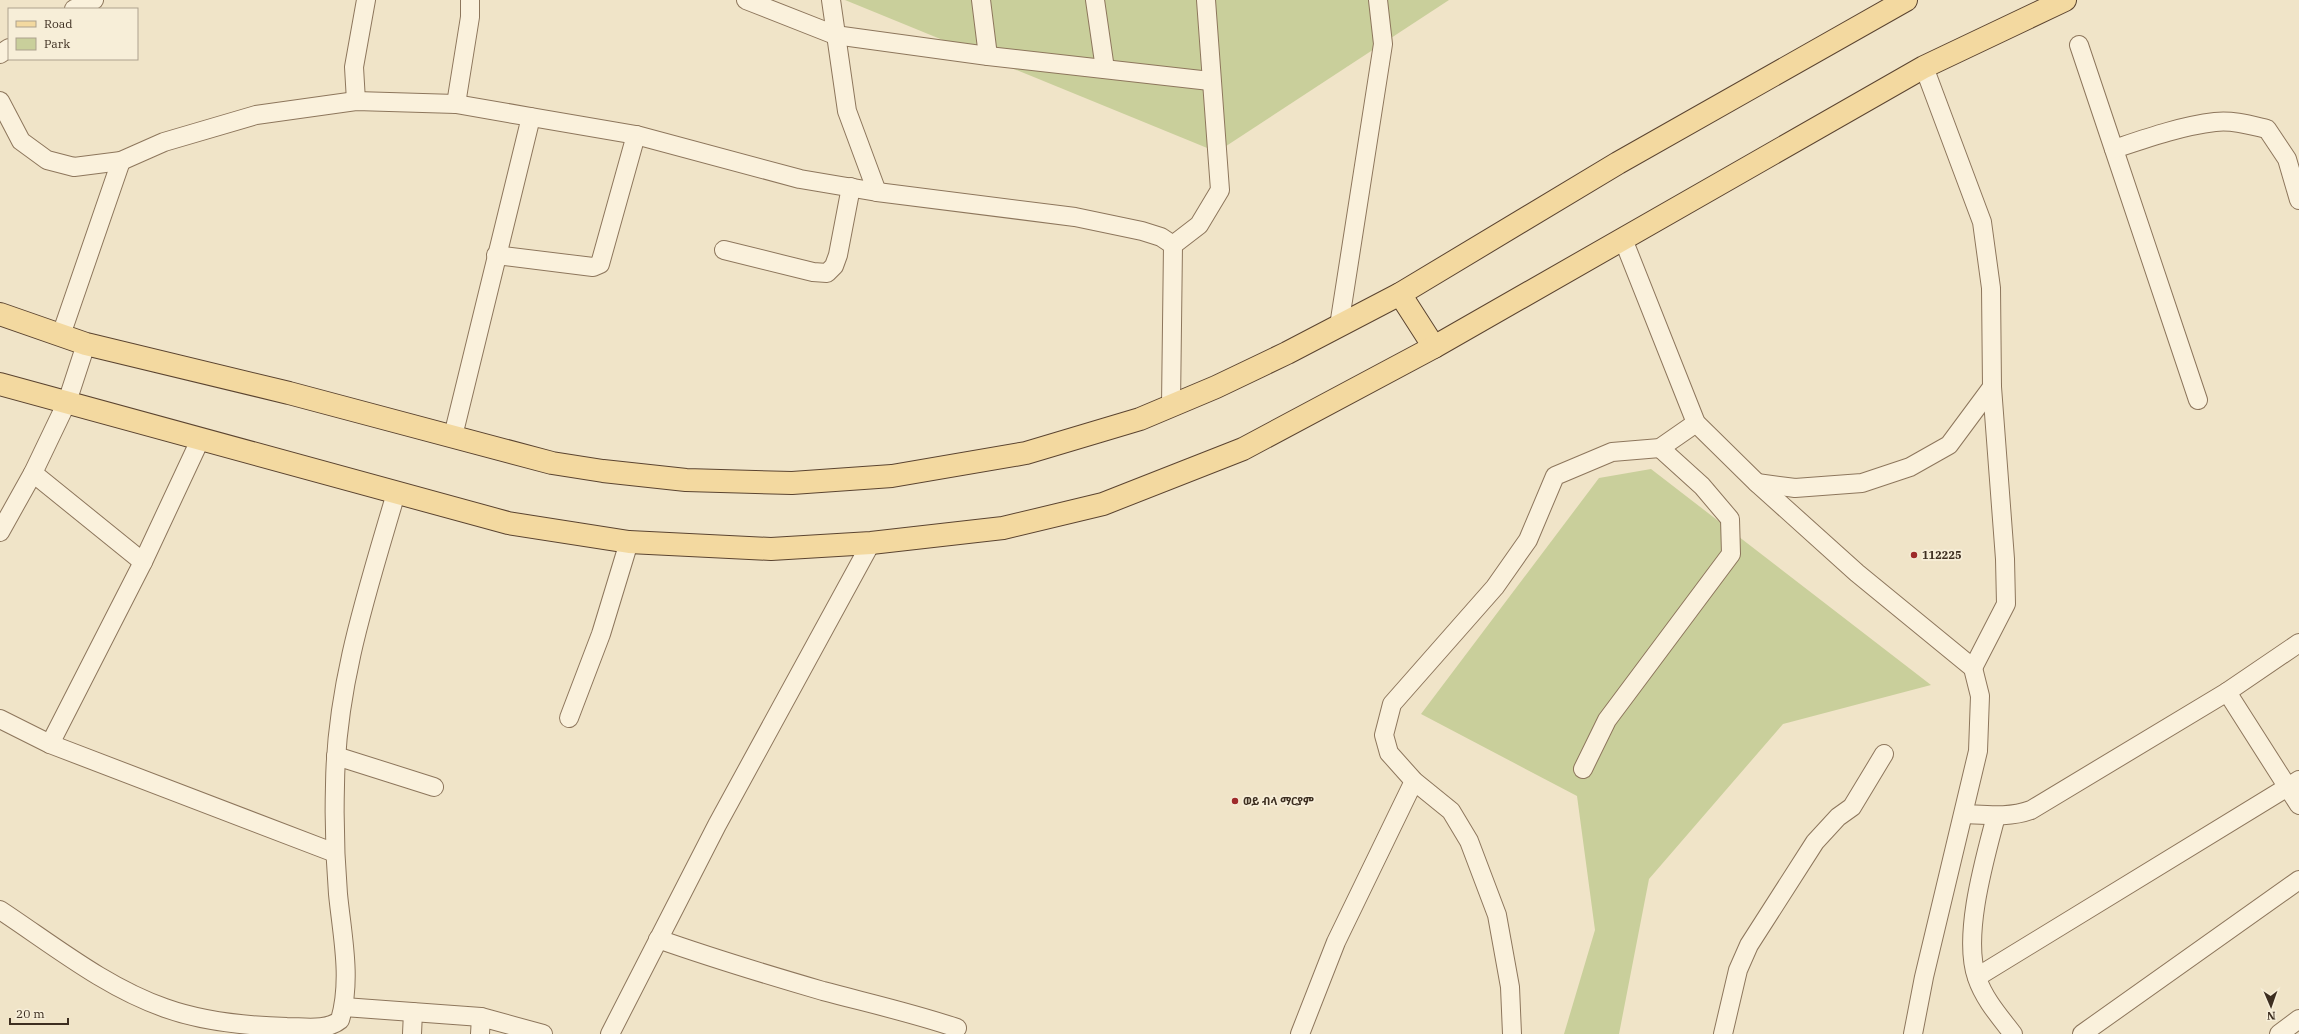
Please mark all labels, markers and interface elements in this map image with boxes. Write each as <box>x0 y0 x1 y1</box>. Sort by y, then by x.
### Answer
legend <box>8 8 138 60</box>
text: Road <box>44 16 73 31</box>
text: Park <box>44 36 70 51</box>
place label: 112225 <box>1922 548 1962 562</box>
marker: 112225 <box>1909 550 1919 560</box>
place label: ወይ ብላ ማርያም <box>1243 794 1314 808</box>
marker: ወይ ብላ ማርያም <box>1230 796 1240 806</box>
north arrow <box>2251 986 2291 1026</box>
scale bar <box>10 1000 68 1026</box>
text: 20 m <box>16 1006 45 1021</box>
text: N <box>2266 1009 2276 1023</box>

